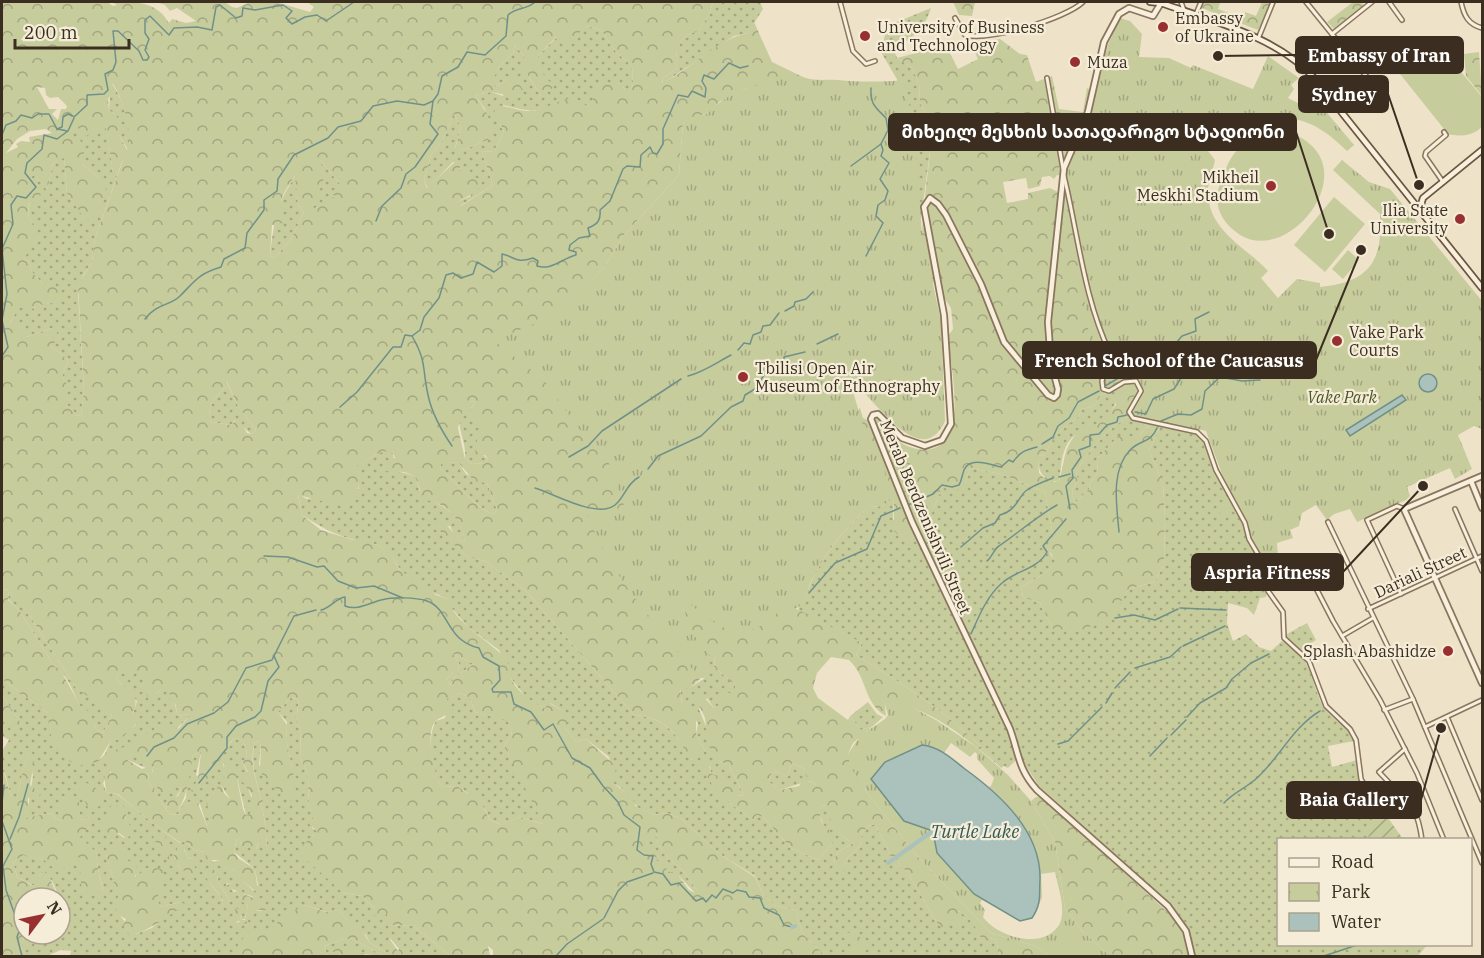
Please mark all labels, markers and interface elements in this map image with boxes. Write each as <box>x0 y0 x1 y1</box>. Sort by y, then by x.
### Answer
place label: Embassy of Ukraine <box>1175 8 1254 46</box>
scale bar <box>15 12 129 50</box>
place label: University of Business and Technology <box>877 17 1045 55</box>
marker: Embassy of Ukraine <box>1156 20 1170 34</box>
text: 200 m <box>24 21 78 44</box>
marker: University of Business and Technology <box>858 29 872 43</box>
callout: Embassy of Iran <box>1296 37 1463 73</box>
text: Embassy of Iran <box>1307 44 1451 67</box>
place label: Muza <box>1087 52 1128 72</box>
marker: Muza <box>1068 55 1082 69</box>
callout: Sydney <box>1299 76 1388 112</box>
text: Sydney <box>1312 83 1377 106</box>
callout: მიხეილ მესხის სათადარიგო სტადიონი <box>889 114 1296 150</box>
text: მიხეილ მესხის სათადარიგო სტადიონი <box>901 120 1285 143</box>
place label: Mikheil Meskhi Stadium <box>1137 167 1259 205</box>
marker: Mikheil Meskhi Stadium <box>1264 179 1278 193</box>
place label: Ilia State University <box>1370 200 1448 238</box>
marker: Ilia State University <box>1453 212 1467 226</box>
place label: Vake Park Courts <box>1349 322 1424 360</box>
marker: Vake Park Courts <box>1330 334 1344 348</box>
callout: French School of the Caucasus <box>1023 342 1316 378</box>
text: French School of the Caucasus <box>1034 349 1304 372</box>
place label: Tbilisi Open Air Museum of Ethnography <box>755 358 940 396</box>
marker: Tbilisi Open Air Museum of Ethnography <box>736 370 750 384</box>
park label: Vake Park <box>1307 387 1378 407</box>
street label: Merab Berdzenishvili Street <box>876 417 976 617</box>
street label: Dariali Street <box>1371 542 1470 602</box>
callout: Aspria Fitness <box>1192 554 1343 590</box>
text: Aspria Fitness <box>1204 561 1330 584</box>
place label: Splash Abashidze <box>1303 641 1436 661</box>
marker: Splash Abashidze <box>1441 644 1455 658</box>
callout: Baia Gallery <box>1287 782 1421 818</box>
text: Baia Gallery <box>1299 788 1409 811</box>
water label: Turtle Lake <box>931 820 1019 843</box>
legend <box>1277 838 1472 946</box>
text: Road <box>1331 850 1374 873</box>
text: Park <box>1331 880 1371 903</box>
north arrow <box>12 886 72 946</box>
text: N <box>43 897 67 919</box>
text: Water <box>1331 910 1381 933</box>

